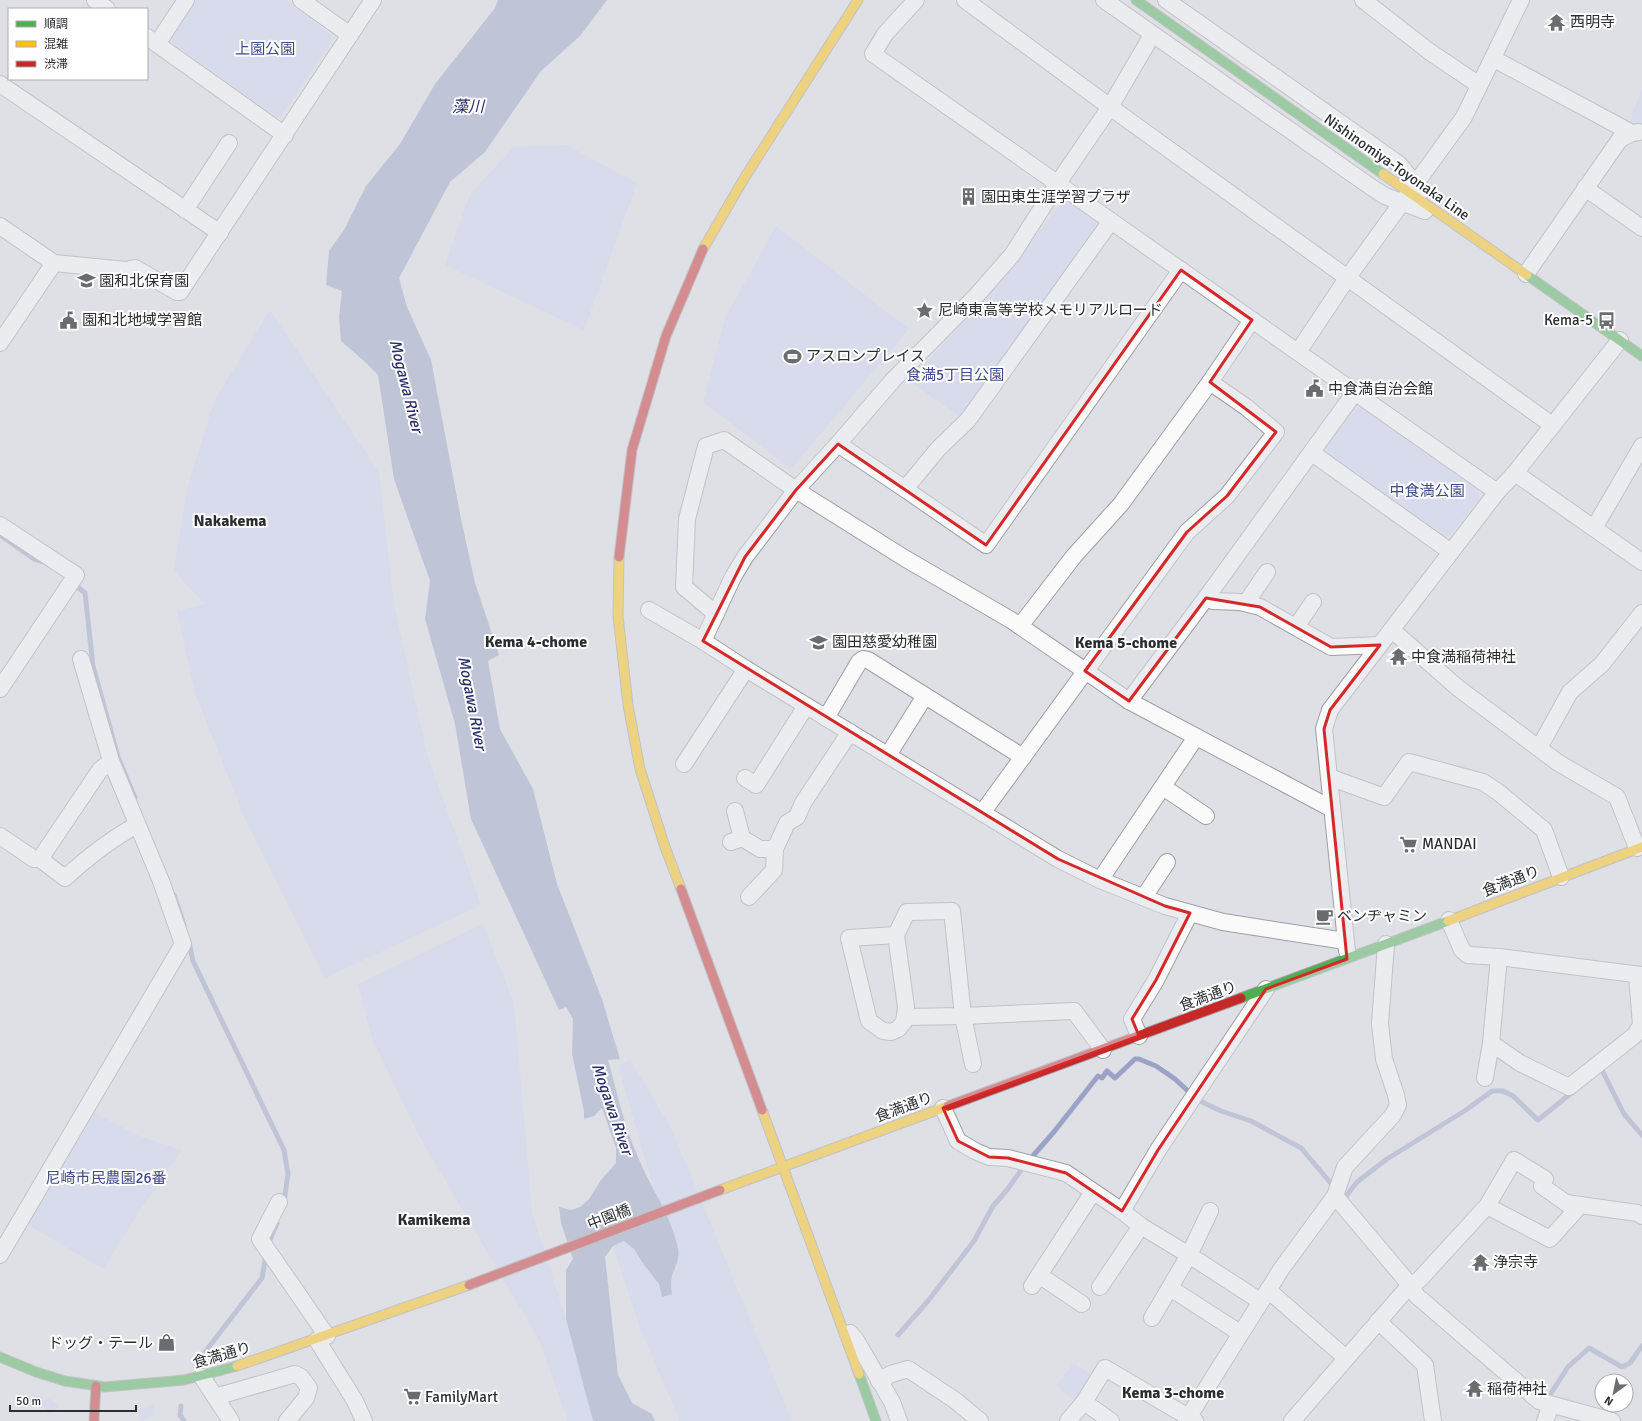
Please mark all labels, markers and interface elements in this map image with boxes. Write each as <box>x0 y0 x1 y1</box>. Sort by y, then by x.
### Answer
legend <box>8 8 148 80</box>
temple icon: 西明寺 <box>1547 12 1567 32</box>
place label: 西明寺 <box>1570 13 1615 31</box>
text: 順調 <box>44 17 68 32</box>
text: 混雑 <box>44 37 68 52</box>
park label: 上園公園 <box>235 40 295 58</box>
text: 渋滞 <box>44 57 68 72</box>
water label: 藻川 <box>452 97 486 117</box>
street label: Nishinomiya-Toyonaka Line <box>1321 110 1473 224</box>
building icon: 園田東生涯学習プラザ <box>958 187 978 207</box>
place label: 園田東生涯学習プラザ <box>981 188 1131 206</box>
school or university icon: 園和北保育園 <box>76 271 96 291</box>
place label: 園和北保育園 <box>99 272 189 290</box>
place icon: 尼崎東高等学校メモリアルロード <box>915 300 935 320</box>
place label: 尼崎東高等学校メモリアルロード <box>938 301 1163 319</box>
public building icon: 園和北地域学習館 <box>59 310 79 330</box>
bus stop icon: Kema-5 <box>1596 310 1616 330</box>
place label: 園和北地域学習館 <box>82 311 202 329</box>
place label: Kema-5 <box>1544 311 1593 329</box>
water label: Mogawa River <box>385 337 428 437</box>
sports icon: アスロンプレイス <box>783 346 803 366</box>
place label: アスロンプレイス <box>806 347 925 365</box>
park label: 食満5丁目公園 <box>906 366 1004 384</box>
public building icon: 中食満自治会館 <box>1305 379 1325 399</box>
place label: 中食満自治会館 <box>1328 380 1433 398</box>
park label: 中食満公園 <box>1389 482 1465 500</box>
district label: Nakakema <box>193 511 267 531</box>
district label: Kema 4-chome <box>485 632 587 652</box>
school or university icon: 園田慈愛幼稚園 <box>809 632 829 652</box>
place label: 園田慈愛幼稚園 <box>832 633 937 651</box>
district label: Kema 5-chome <box>1075 633 1177 653</box>
temple icon: 中食満稲荷神社 <box>1388 647 1408 667</box>
place label: 中食満稲荷神社 <box>1411 648 1516 666</box>
water label: Mogawa River <box>453 654 491 754</box>
supermarket icon: MANDAI <box>1399 834 1419 854</box>
place label: MANDAI <box>1422 835 1477 853</box>
street label: 食満通り <box>1480 862 1542 900</box>
cafe icon: ベンヂャミン <box>1314 906 1334 926</box>
place label: ベンヂャミン <box>1337 907 1427 925</box>
street label: 食満通り <box>1177 977 1239 1015</box>
water label: Mogawa River <box>587 1061 638 1159</box>
street label: 食満通り <box>873 1088 935 1126</box>
park label: 尼崎市民農園26番 <box>45 1169 167 1187</box>
street label: 中園橋 <box>585 1201 633 1233</box>
district label: Kamikema <box>397 1210 471 1230</box>
temple icon: 浄宗寺 <box>1470 1252 1490 1272</box>
place label: 浄宗寺 <box>1493 1253 1538 1271</box>
shop icon: ドッグ・テール <box>156 1333 176 1353</box>
place label: ドッグ・テール <box>48 1334 153 1352</box>
street label: 食満通り <box>191 1338 253 1372</box>
north arrow <box>1594 1373 1634 1413</box>
temple icon: 稲荷神社 <box>1464 1379 1484 1399</box>
place label: 稲荷神社 <box>1487 1380 1547 1398</box>
district label: Kema 3-chome <box>1122 1383 1224 1403</box>
scale bar <box>10 1387 136 1413</box>
supermarket icon: FamilyMart <box>402 1387 422 1407</box>
place label: FamilyMart <box>425 1388 498 1406</box>
text: N <box>1602 1393 1616 1409</box>
text: 50 m <box>16 1394 41 1409</box>

